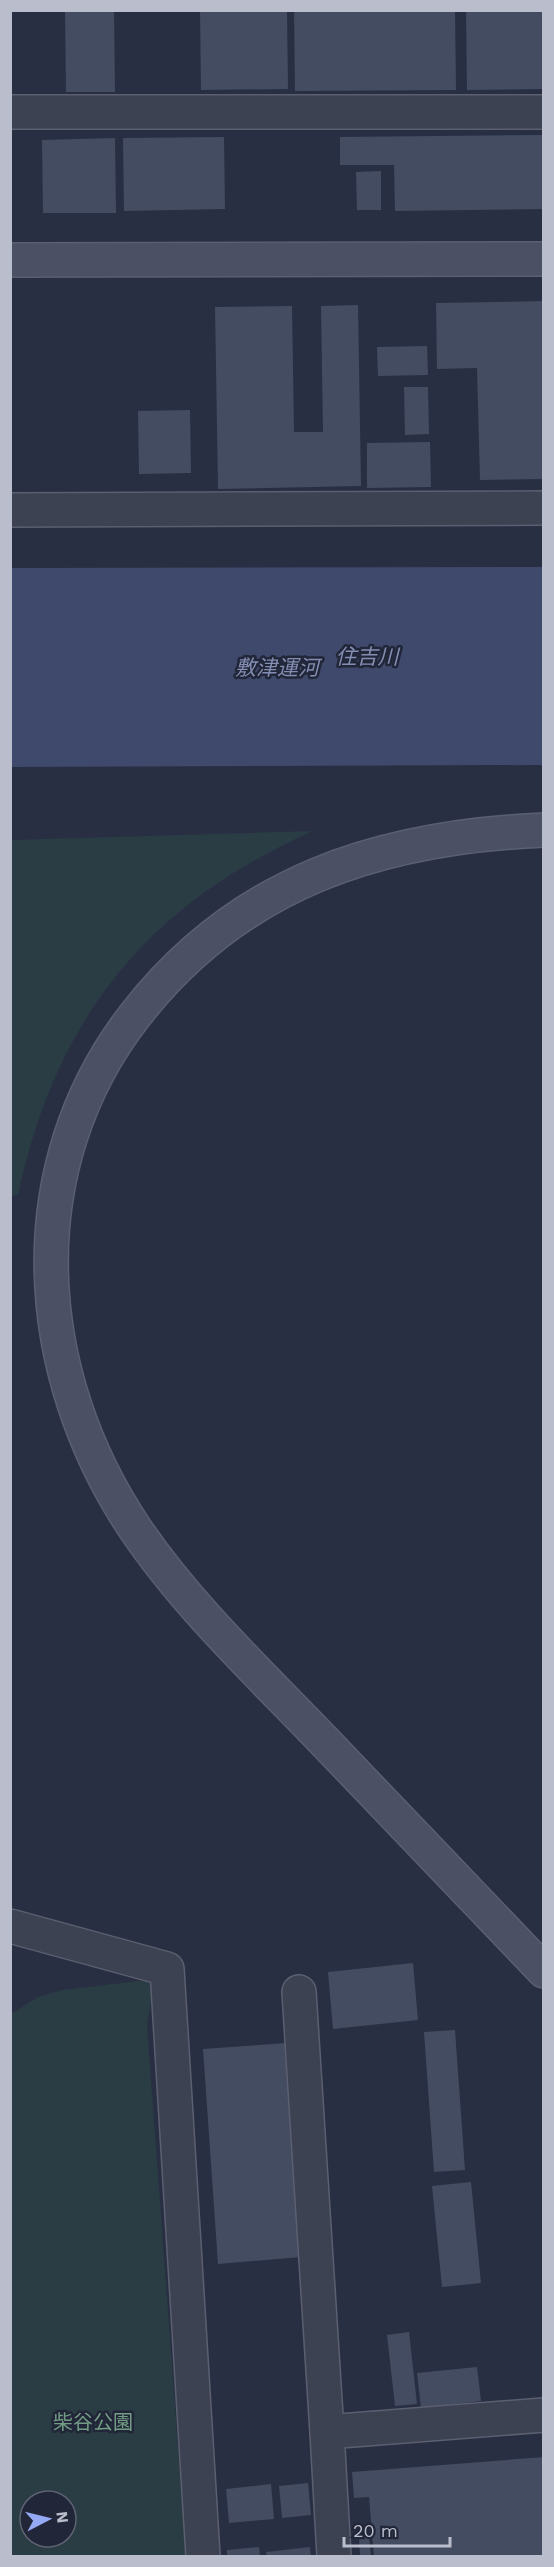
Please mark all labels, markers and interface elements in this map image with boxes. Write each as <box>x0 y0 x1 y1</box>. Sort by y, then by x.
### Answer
water label: 住吉川 <box>336 644 400 669</box>
water label: 敷津運河 <box>235 655 323 680</box>
park label: 柴谷公園 <box>53 2410 133 2434</box>
north arrow <box>18 2489 78 2549</box>
text: N <box>52 2510 73 2524</box>
scale bar <box>344 2510 450 2548</box>
text: 20 m <box>353 2520 398 2541</box>

